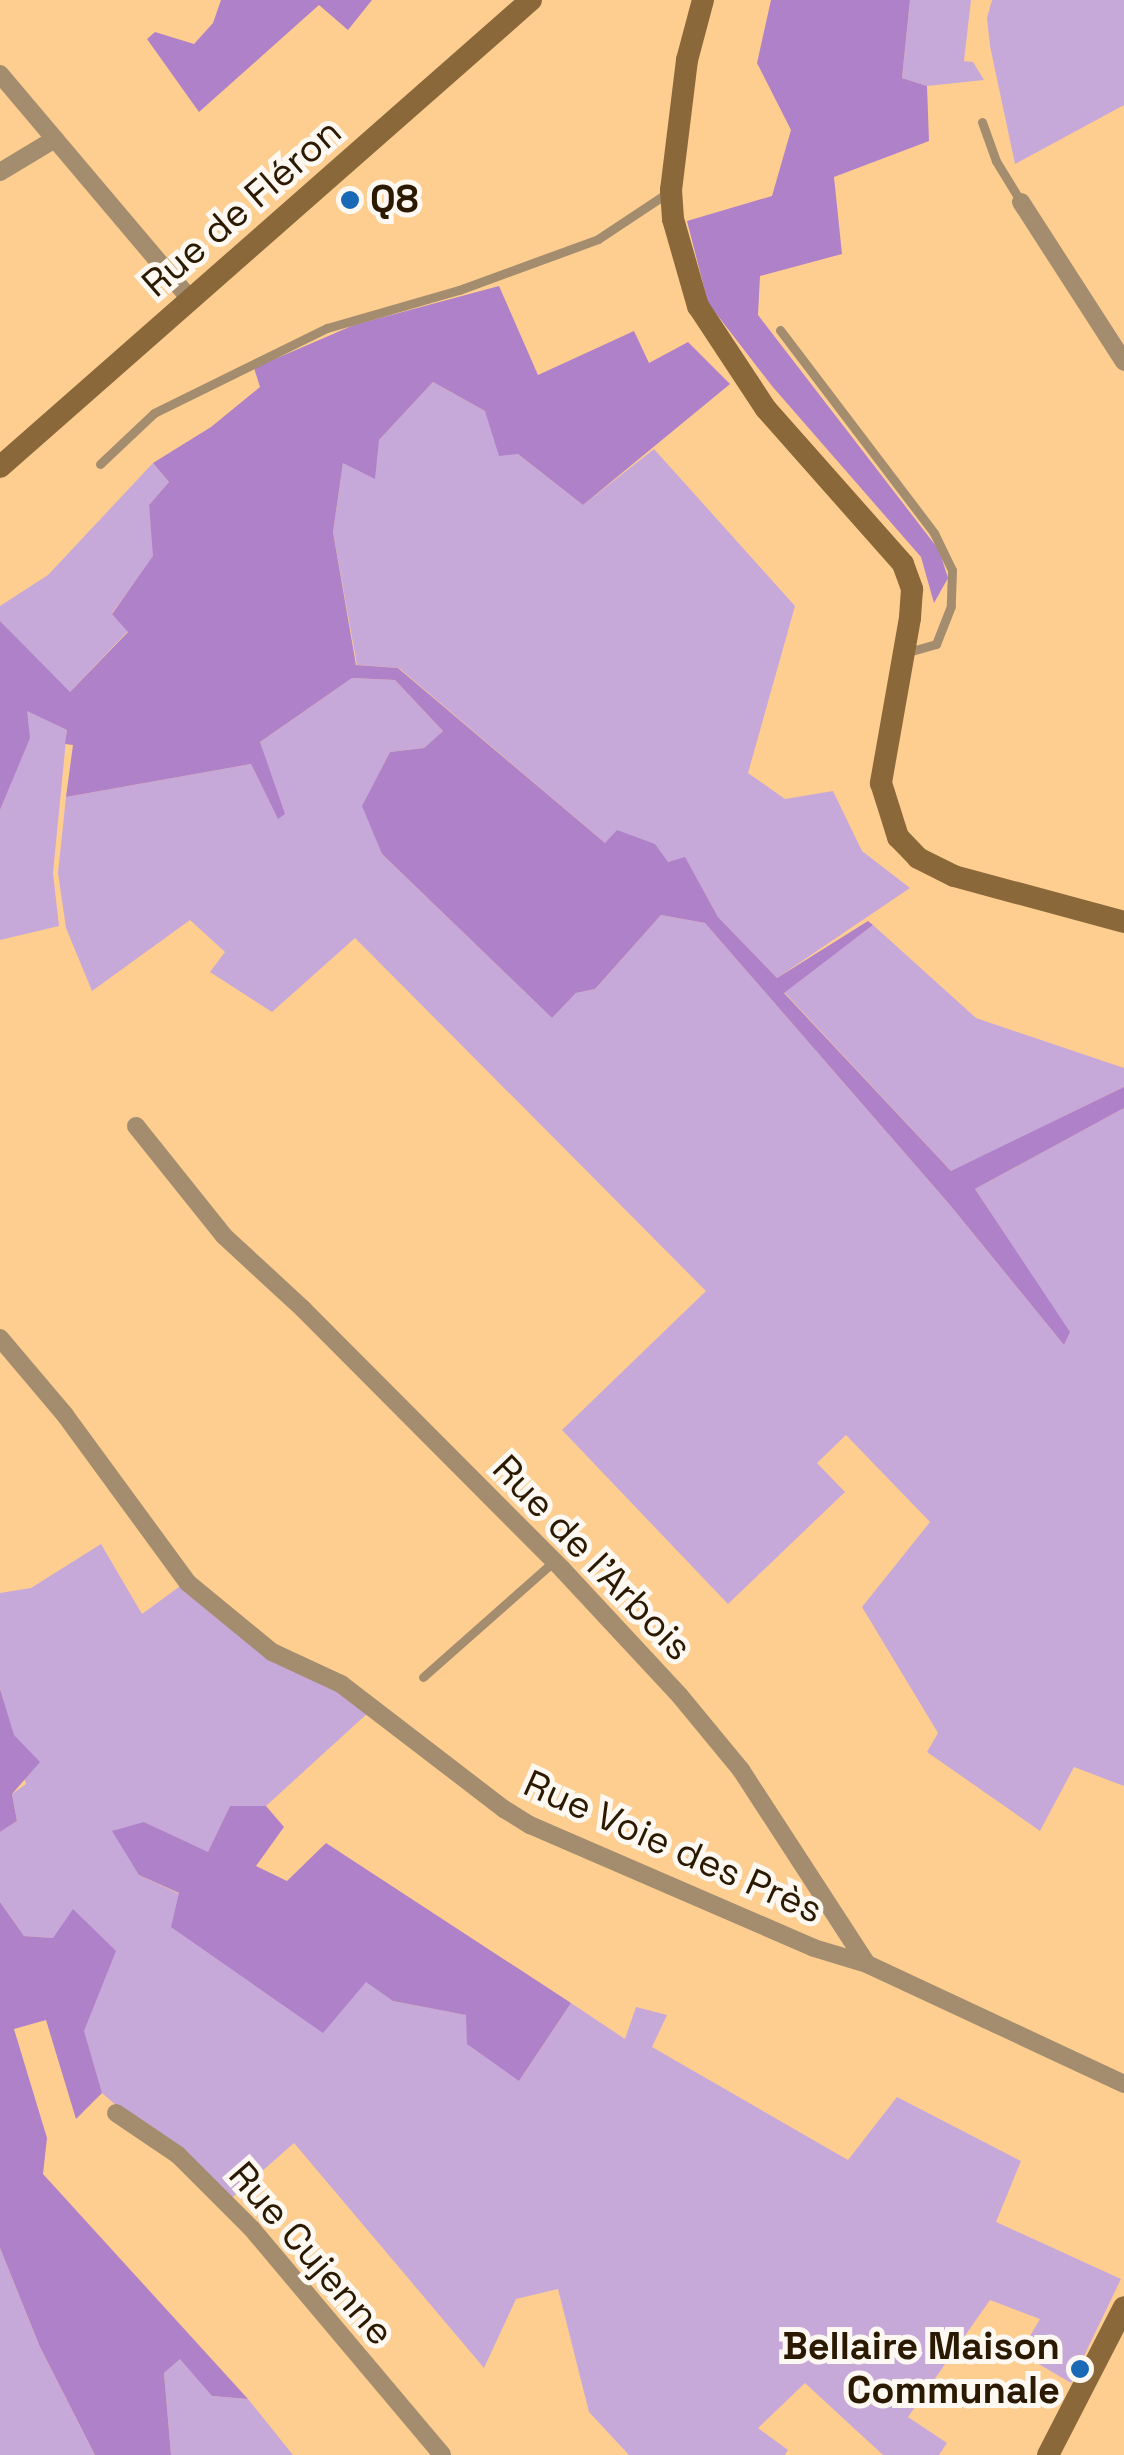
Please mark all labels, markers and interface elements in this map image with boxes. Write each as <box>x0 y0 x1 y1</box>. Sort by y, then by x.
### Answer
street label: Rue de Fléron <box>133 109 351 307</box>
place label: Q8 <box>370 177 418 223</box>
marker: Q8 <box>339 189 361 211</box>
street label: Rue de l'Arbois <box>483 1446 701 1670</box>
street label: Rue Voie des Près <box>516 1761 830 1933</box>
street label: Rue Cujenne <box>219 2153 403 2355</box>
place label: Bellaire Maison Communale <box>782 2324 1060 2414</box>
marker: Bellaire Maison Communale <box>1069 2358 1091 2380</box>

